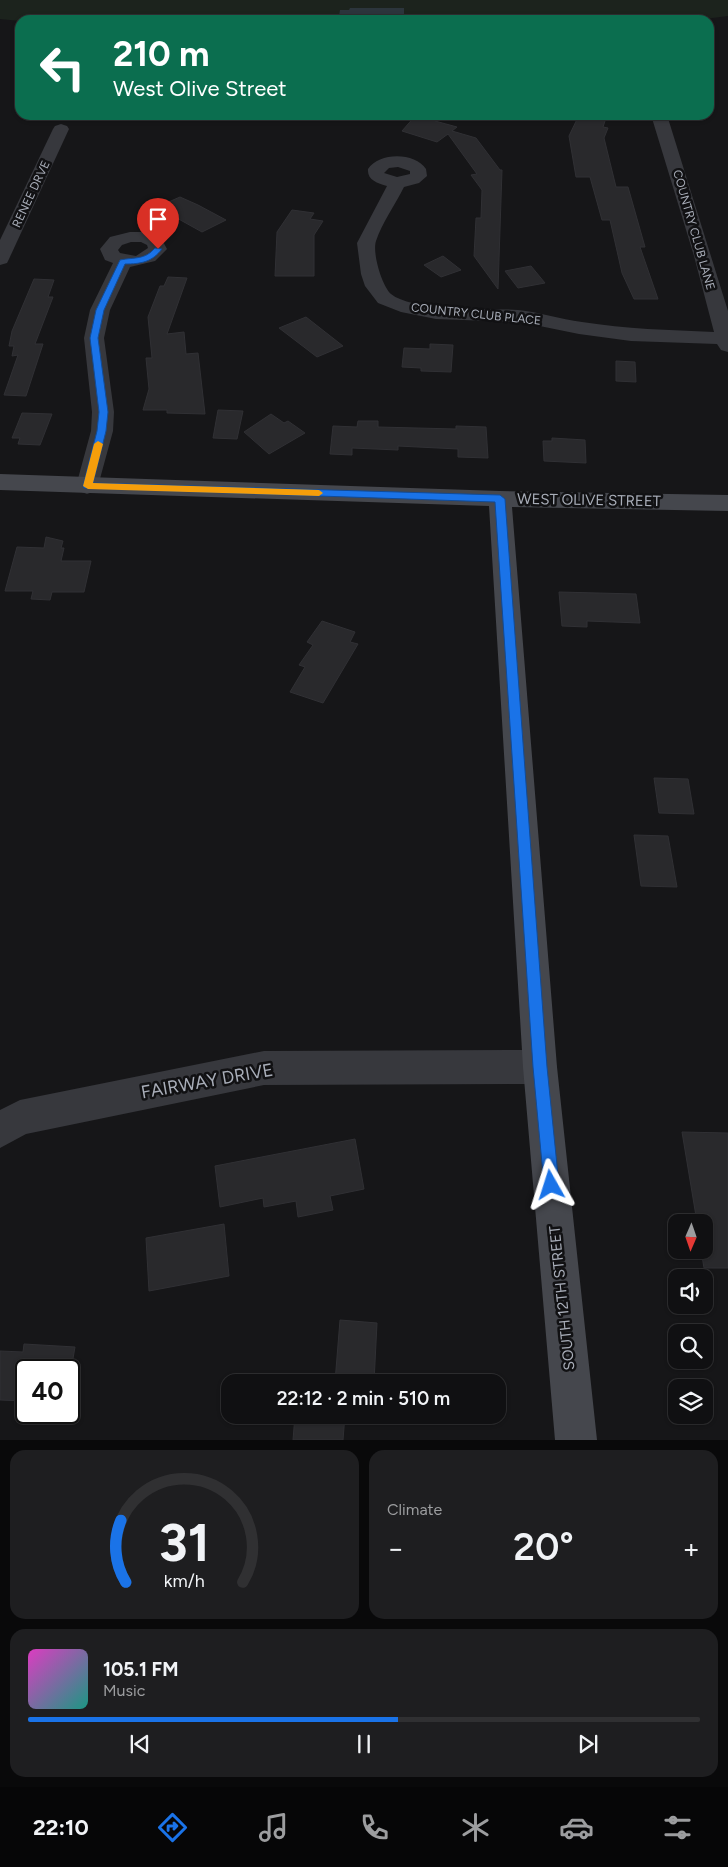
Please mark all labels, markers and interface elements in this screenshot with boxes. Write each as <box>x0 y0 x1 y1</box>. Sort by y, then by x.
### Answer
text: 210 m <box>113 33 210 75</box>
icon: left <box>30 35 95 100</box>
text: West Olive Street <box>113 75 287 102</box>
street label: RENEE DRVE <box>9 158 53 230</box>
street label: COUNTRY CLUB LANE <box>670 168 718 292</box>
pin <box>137 198 179 249</box>
icon: arrive <box>144 205 172 233</box>
street label: COUNTRY CLUB PLACE <box>410 300 542 328</box>
street label: WEST OLIVE STREET <box>517 490 662 510</box>
street label: FAIRWAY DRIVE <box>139 1059 275 1103</box>
position arrow <box>524 1158 576 1210</box>
north arrow <box>668 1214 712 1259</box>
map controls <box>668 1214 713 1424</box>
street label: SOUTH 12TH STREET <box>545 1224 579 1371</box>
button: sound <box>668 1269 713 1314</box>
button: search <box>668 1324 713 1369</box>
speed limit sign: 40 <box>15 1359 80 1424</box>
button: layers <box>668 1379 713 1424</box>
text: 22:12 · 2 min · 510 m <box>277 1387 450 1410</box>
text: Climate <box>387 1500 442 1519</box>
text: 31 <box>159 1512 210 1574</box>
text: 20° <box>513 1524 574 1570</box>
text: − <box>387 1531 404 1565</box>
text: + <box>683 1531 700 1565</box>
text: km/h <box>164 1570 205 1591</box>
text: 105.1 FM <box>103 1658 178 1681</box>
text: Music <box>103 1681 145 1700</box>
icon: previous <box>126 1730 154 1758</box>
icon: pause <box>350 1730 378 1758</box>
icon: next <box>574 1730 602 1758</box>
icon: directions <box>155 1810 190 1845</box>
icon: music <box>256 1810 291 1845</box>
icon: phone <box>357 1810 392 1845</box>
icon: climate <box>458 1810 493 1845</box>
icon: car <box>559 1810 594 1845</box>
icon: filters <box>660 1810 695 1845</box>
text: 22:10 <box>33 1814 89 1841</box>

